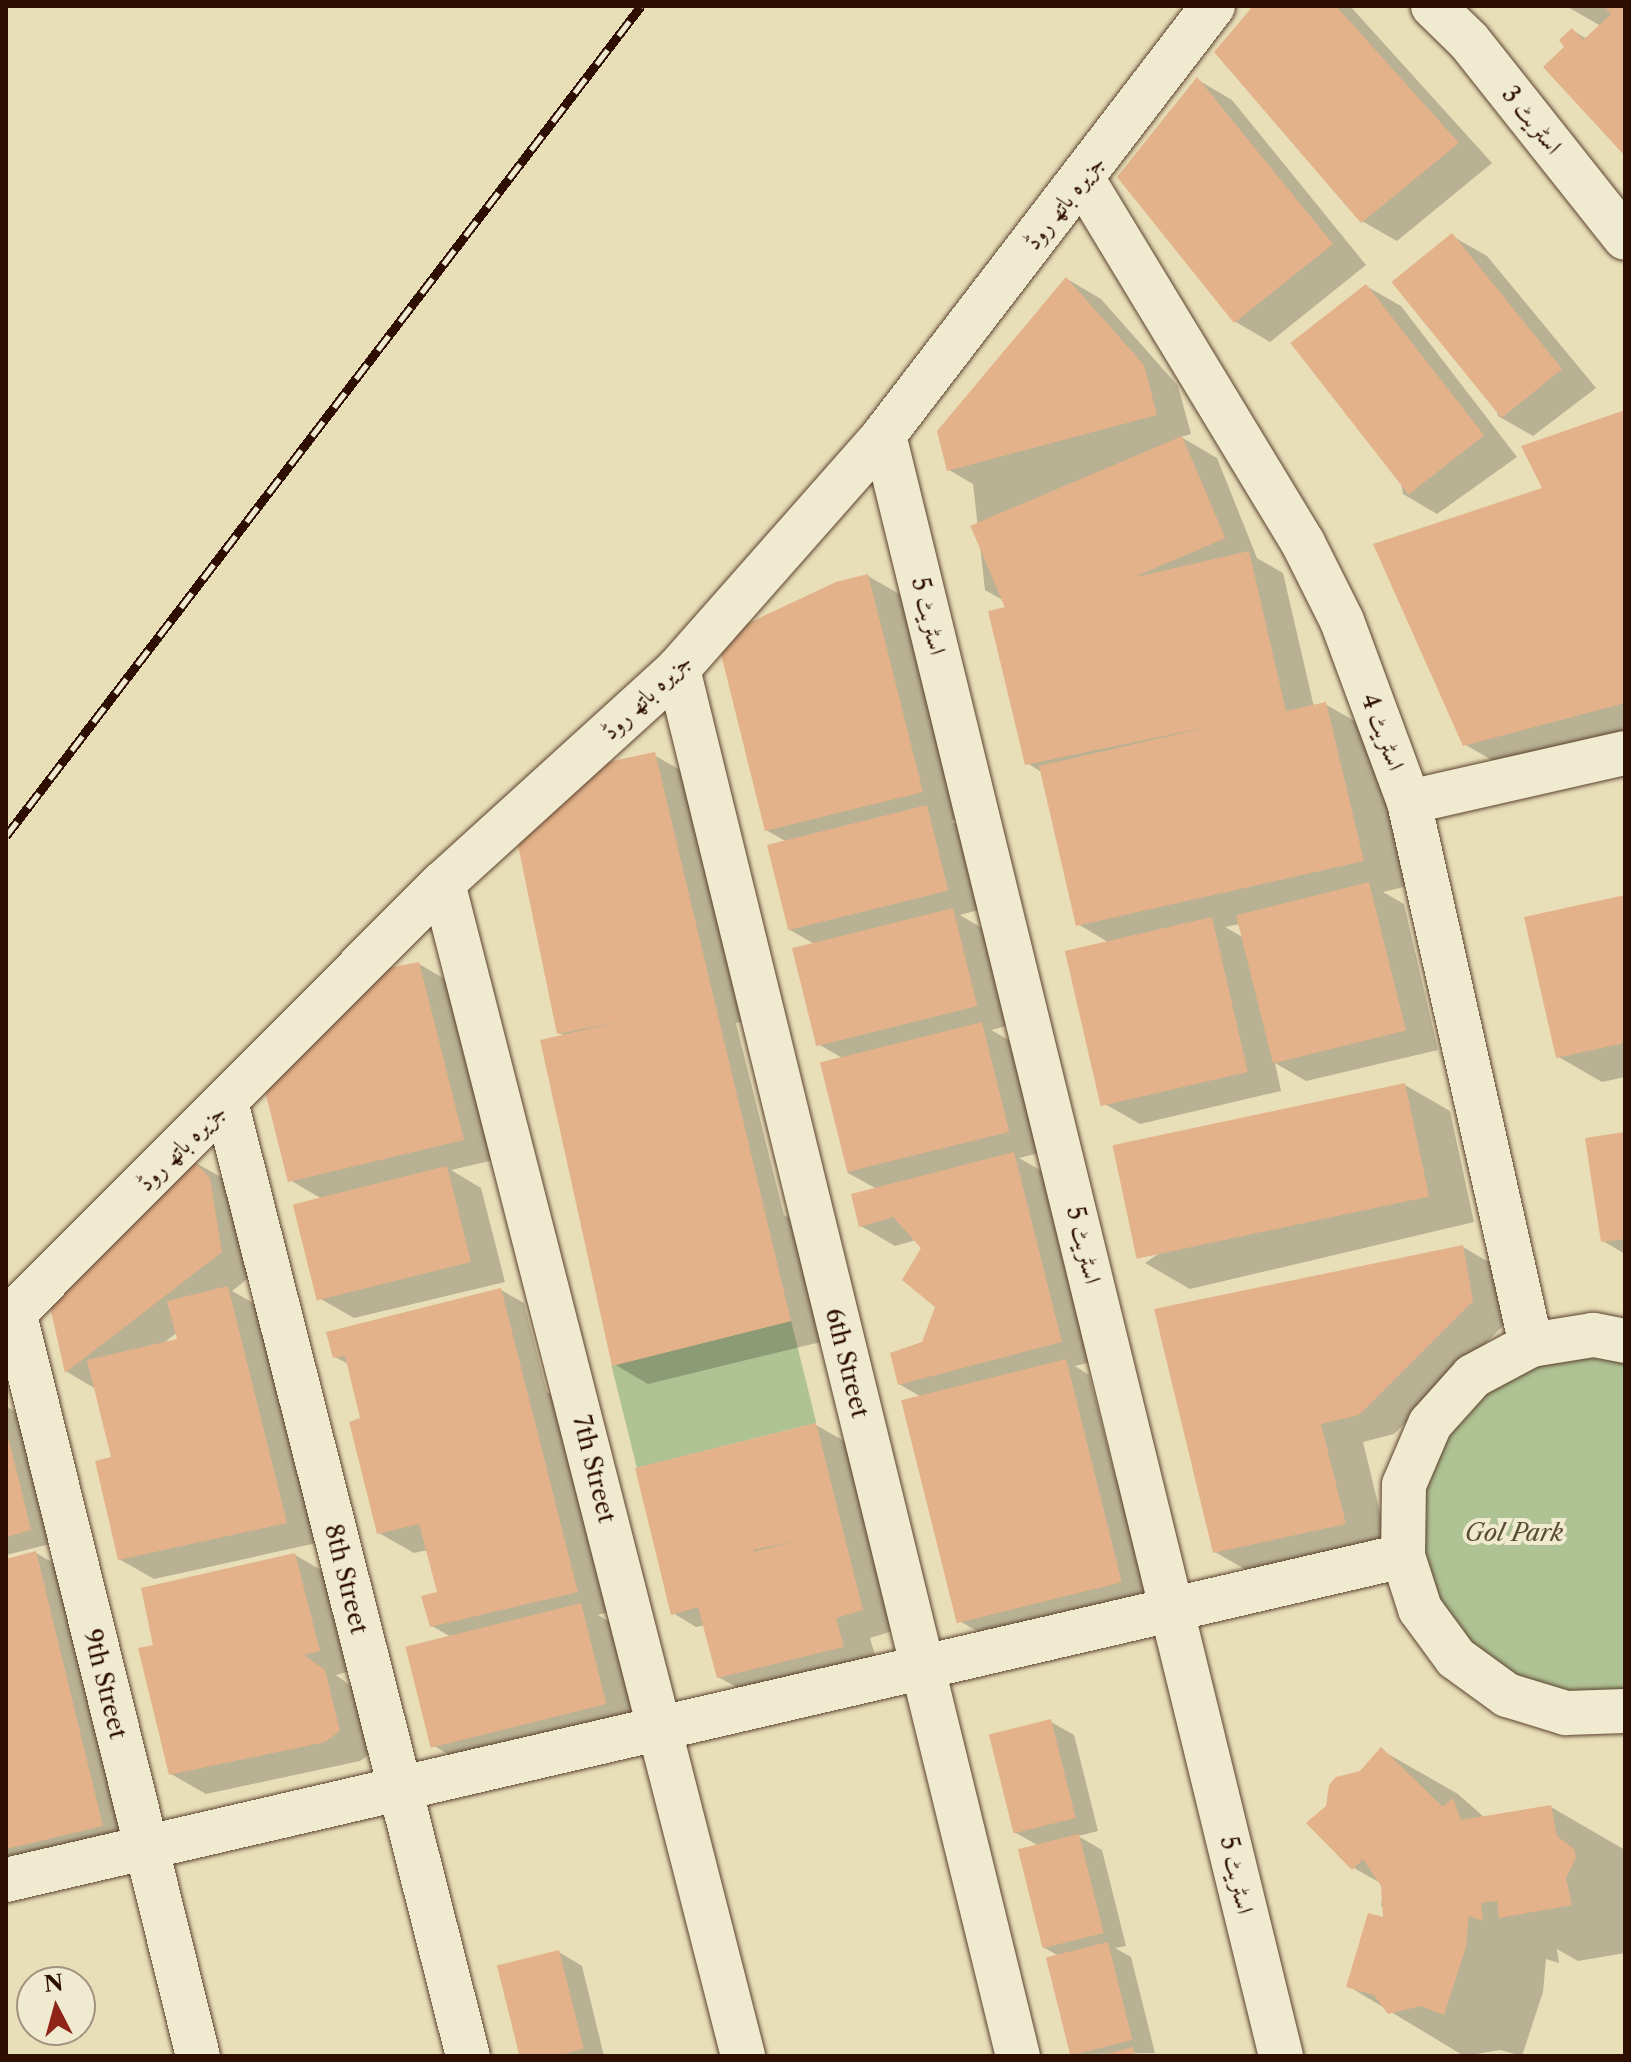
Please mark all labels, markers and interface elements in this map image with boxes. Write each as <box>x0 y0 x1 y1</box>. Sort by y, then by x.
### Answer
street label: اسٹریٹ 3 <box>1496 80 1568 160</box>
street label: جزیرہ باتھ روڈ <box>1018 149 1110 255</box>
street label: اسٹریٹ 5 <box>905 574 953 658</box>
street label: جزیرہ باتھ روڈ <box>595 646 697 746</box>
street label: اسٹریٹ 4 <box>1355 690 1411 774</box>
street label: جزیرہ باتھ روڈ <box>131 1097 231 1197</box>
street label: اسٹریٹ 5 <box>1060 1203 1108 1287</box>
street label: 6th Street <box>819 1305 875 1421</box>
street label: 7th Street <box>567 1412 621 1526</box>
park label: Gol Park <box>1465 1519 1563 1547</box>
street label: 8th Street <box>318 1521 374 1637</box>
street label: 9th Street <box>77 1626 133 1742</box>
street label: اسٹریٹ 5 <box>1214 1833 1260 1917</box>
north arrow <box>16 1966 96 2046</box>
text: N <box>43 1969 65 1998</box>

